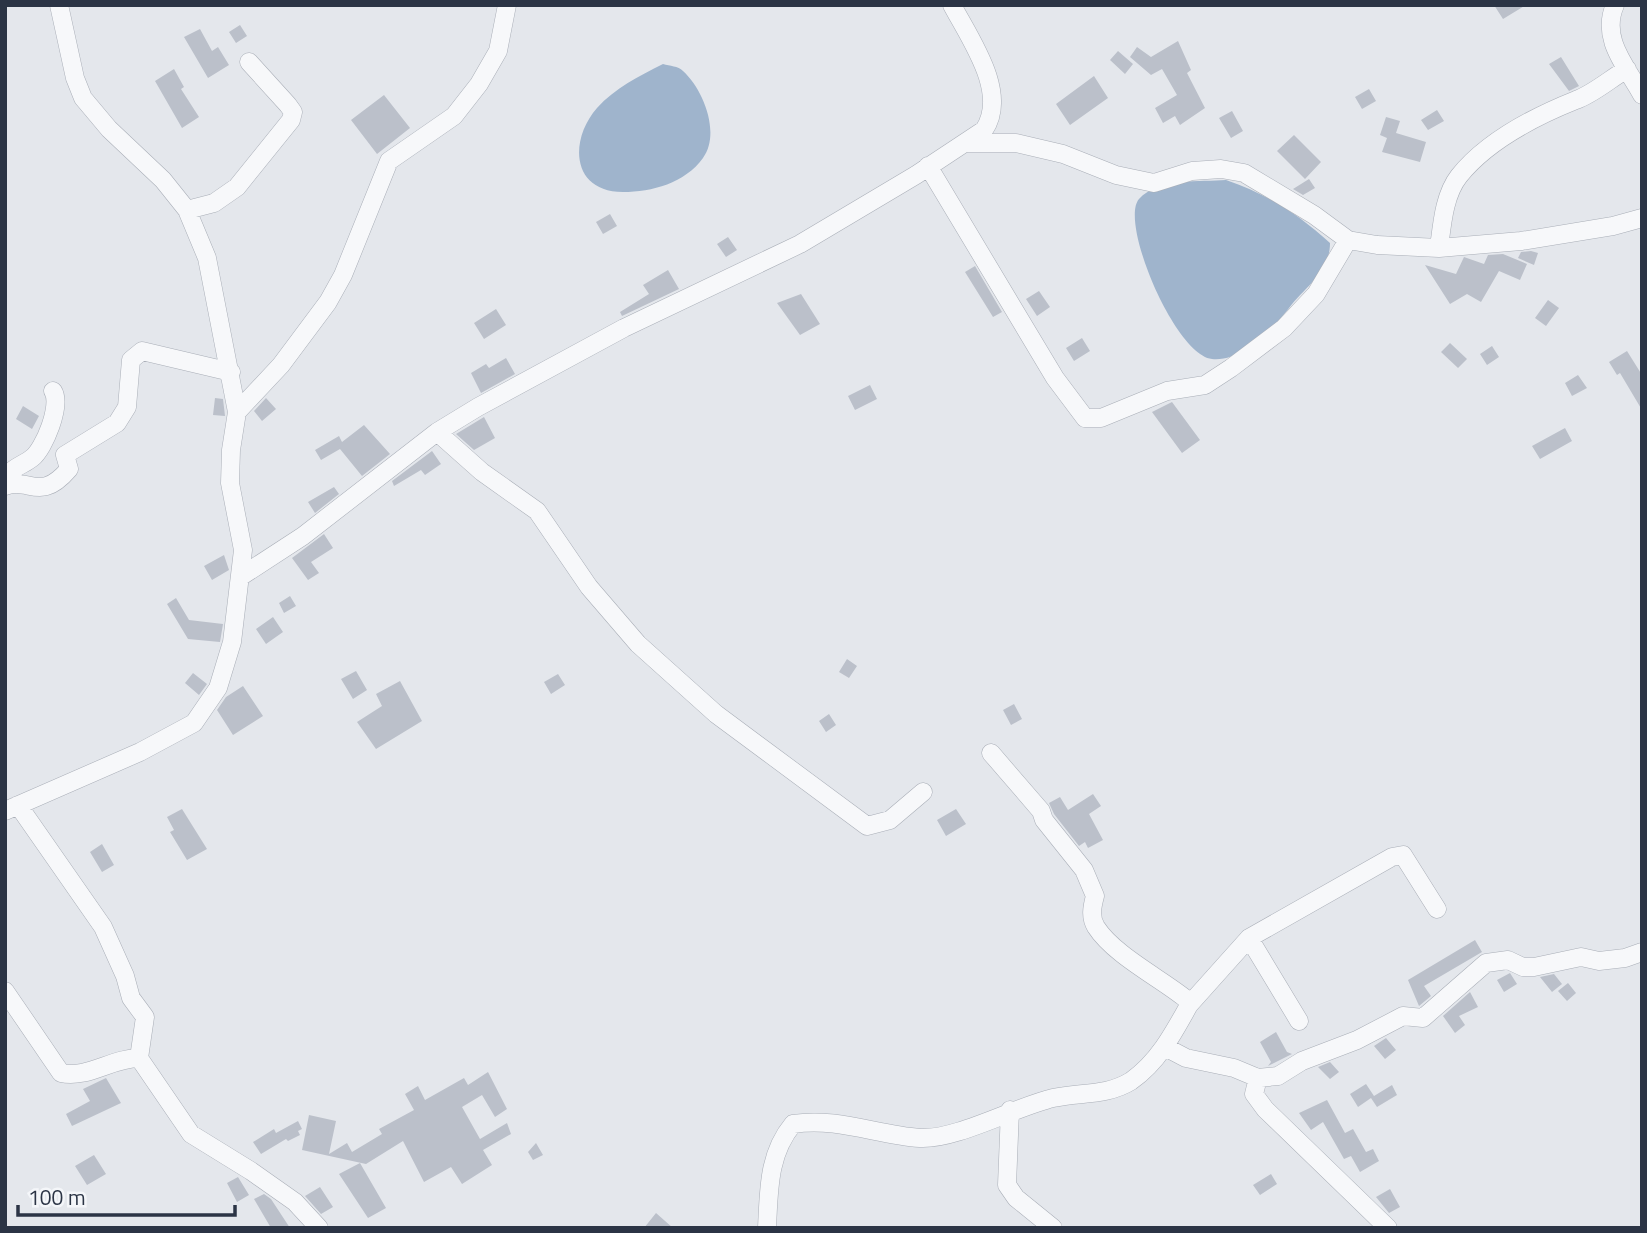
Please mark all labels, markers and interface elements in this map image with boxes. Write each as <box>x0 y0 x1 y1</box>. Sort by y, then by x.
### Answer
scale bar <box>18 1174 234 1218</box>
text: 100 m <box>28 1181 85 1213</box>

